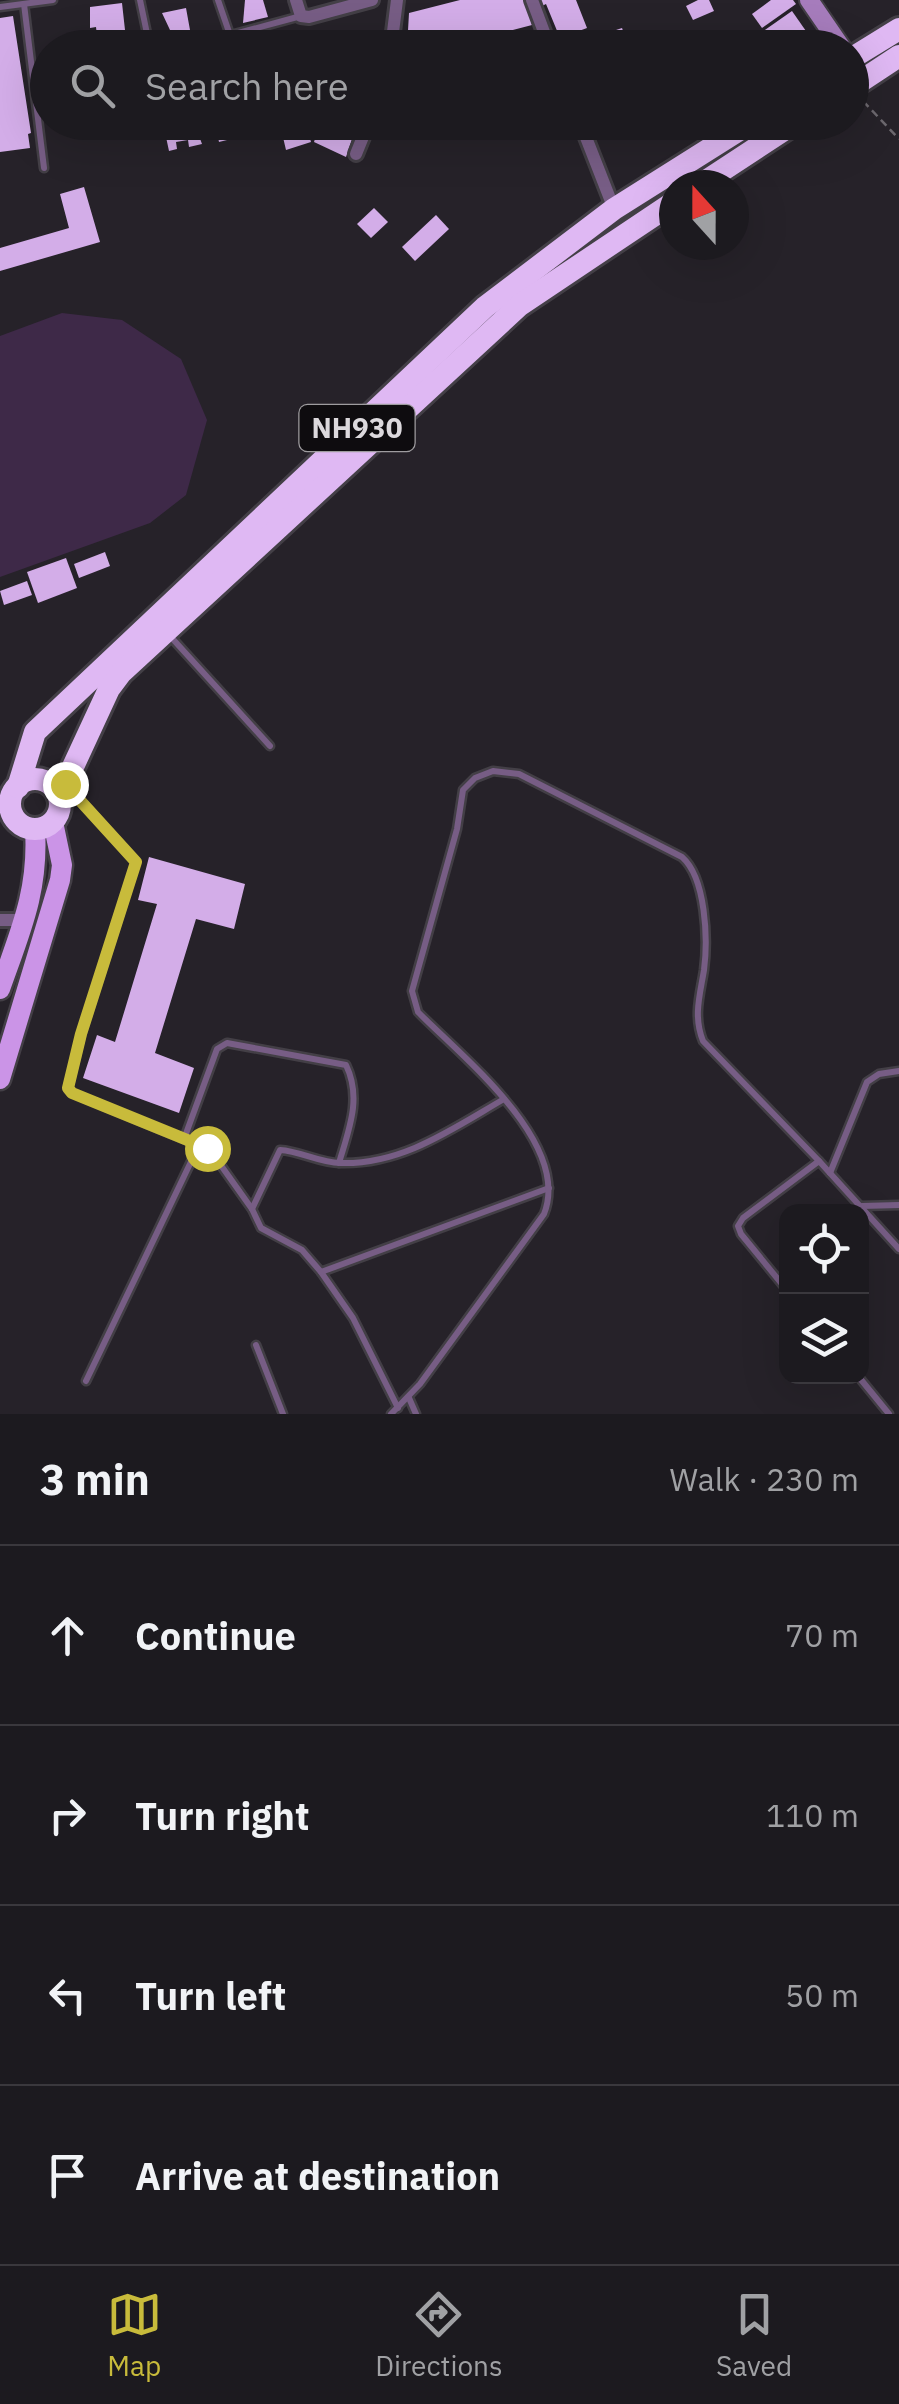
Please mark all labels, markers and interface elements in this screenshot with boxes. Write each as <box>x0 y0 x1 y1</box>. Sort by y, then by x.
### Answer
search box <box>30 30 869 140</box>
icon: search <box>65 58 120 113</box>
text: Search here <box>145 61 349 110</box>
north arrow <box>659 170 749 260</box>
road number: NH930 <box>300 405 414 451</box>
route end <box>43 762 89 808</box>
route start <box>185 1126 231 1172</box>
map controls <box>779 1204 869 1384</box>
button: locate <box>779 1204 869 1294</box>
button: layers <box>779 1294 869 1384</box>
text: 3 min <box>40 1452 150 1507</box>
text: Walk · 230 m <box>670 1458 859 1500</box>
icon: ahead <box>40 1608 95 1663</box>
text: Continue <box>135 1611 296 1660</box>
text: 70 m <box>785 1614 859 1656</box>
icon: right <box>40 1788 95 1843</box>
text: Turn right <box>135 1791 310 1840</box>
text: 110 m <box>766 1794 859 1836</box>
icon: left <box>40 1968 95 2023</box>
text: Turn left <box>135 1971 286 2020</box>
text: 50 m <box>785 1974 859 2016</box>
icon: arrive <box>40 2148 95 2203</box>
text: Arrive at destination <box>135 2151 500 2200</box>
tab: Map <box>107 2287 162 2384</box>
tab: Directions <box>375 2287 503 2384</box>
tab: Saved <box>716 2287 792 2384</box>

